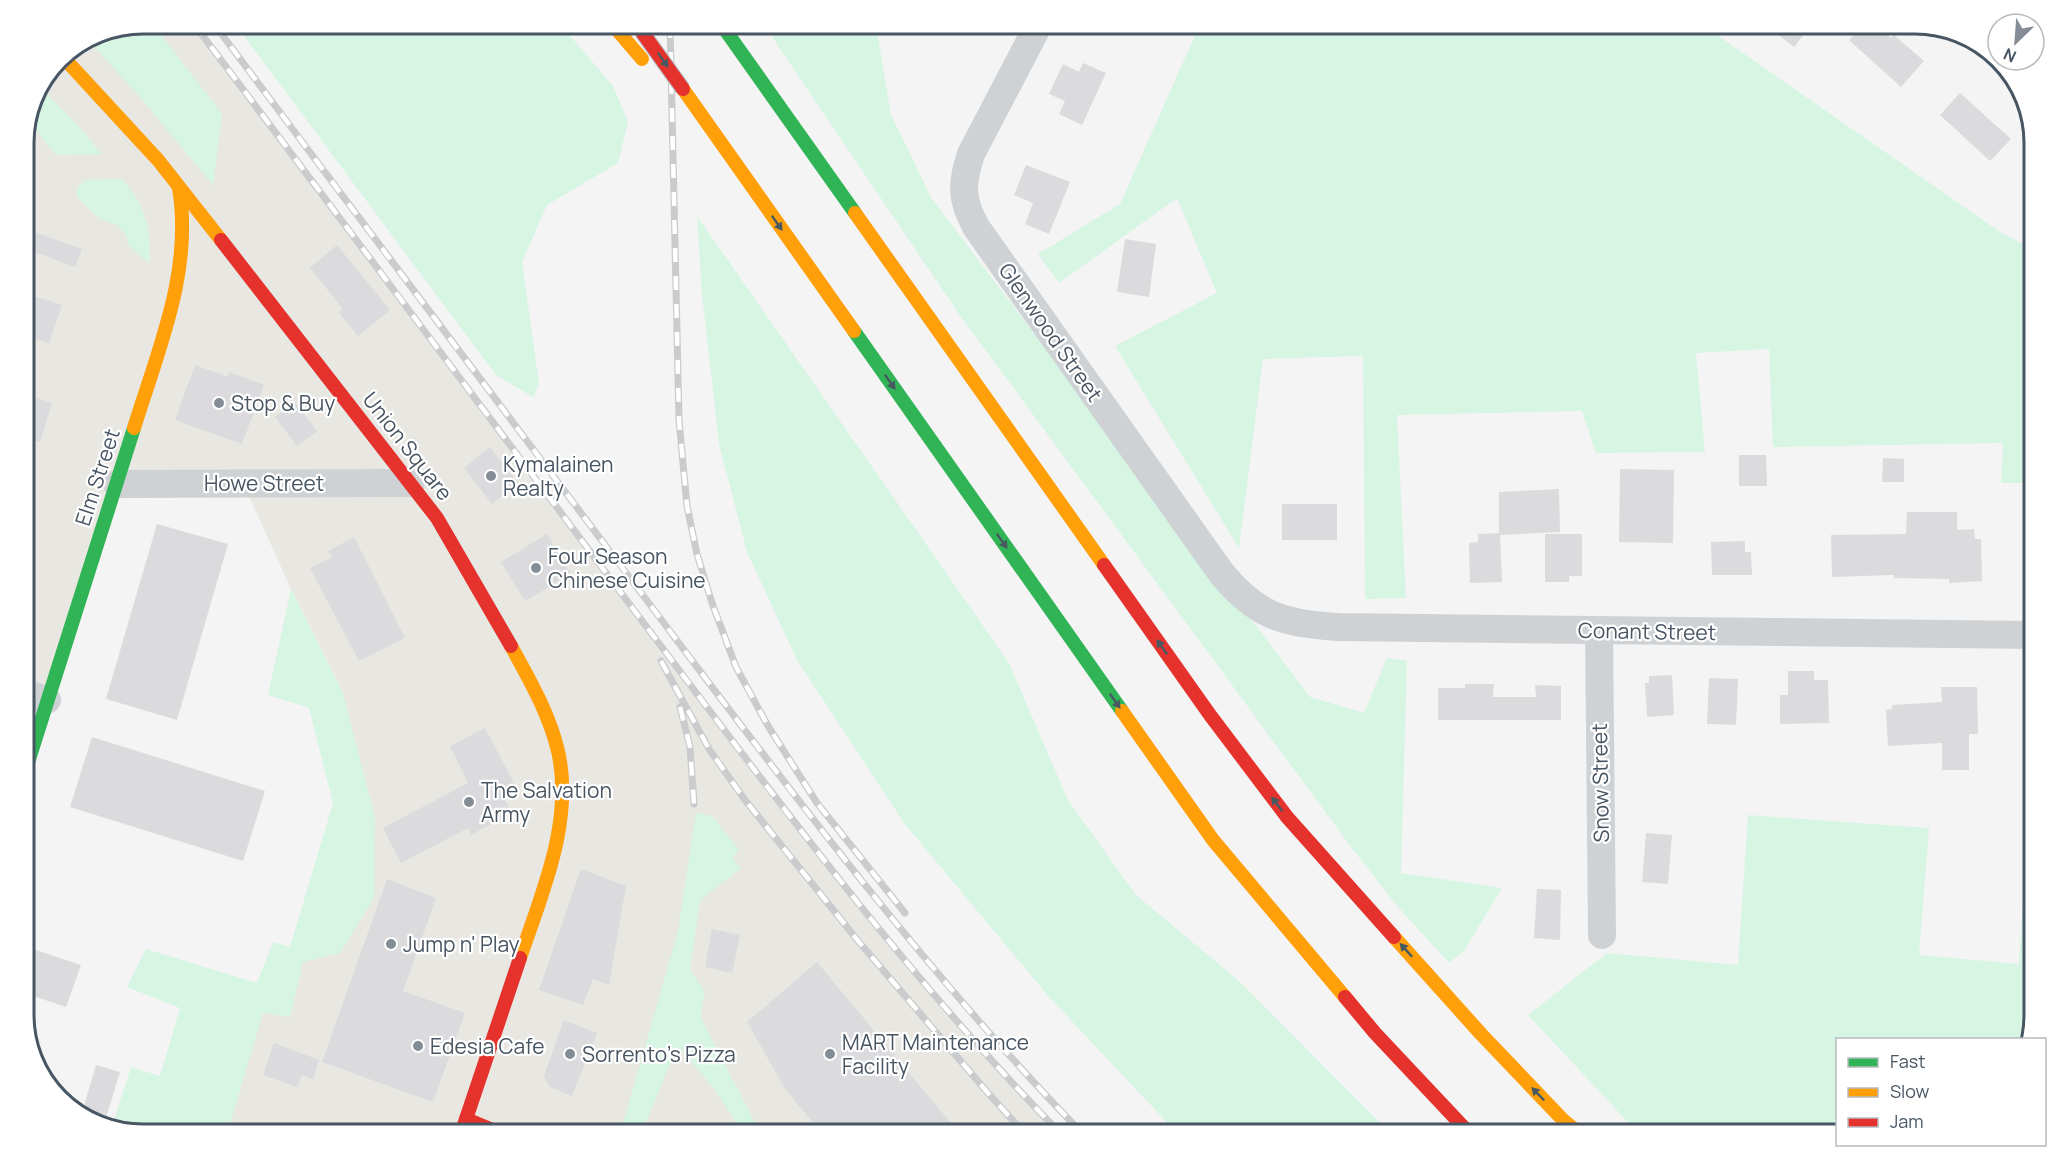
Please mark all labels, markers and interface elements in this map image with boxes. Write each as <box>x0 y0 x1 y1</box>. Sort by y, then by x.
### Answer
north arrow <box>1986 12 2046 72</box>
text: N <box>2000 43 2020 68</box>
one-way arrow <box>657 52 669 68</box>
one-way arrow <box>771 214 783 230</box>
street label: Glenwood Street <box>993 257 1109 407</box>
one-way arrow <box>884 374 895 390</box>
street label: Union Square <box>357 386 459 506</box>
place label: Stop & Buy <box>231 389 335 417</box>
marker: Stop & Buy <box>212 396 226 410</box>
street label: Elm Street <box>68 425 126 529</box>
place label: Kymalainen Realty <box>503 450 613 502</box>
street label: Howe Street <box>204 469 324 497</box>
marker: Kymalainen Realty <box>484 469 498 483</box>
one-way arrow <box>996 533 1008 549</box>
place label: Four Season Chinese Cuisine <box>548 542 706 594</box>
marker: Four Season Chinese Cuisine <box>529 561 543 575</box>
street label: Conant Street <box>1578 616 1716 646</box>
one-way arrow <box>1156 639 1168 655</box>
one-way arrow <box>1109 692 1121 708</box>
street label: Snow Street <box>1585 723 1615 843</box>
place label: The Salvation Army <box>481 776 612 828</box>
marker: The Salvation Army <box>462 795 476 809</box>
one-way arrow <box>1271 796 1284 812</box>
place label: Jump n' Play <box>403 930 520 958</box>
marker: Jump n' Play <box>384 937 398 951</box>
one-way arrow <box>1400 943 1413 958</box>
place label: MART Maintenance Facility <box>842 1028 1029 1080</box>
place label: Edesia Cafe <box>430 1032 544 1060</box>
legend <box>1836 1038 2046 1146</box>
marker: Edesia Cafe <box>411 1039 425 1053</box>
place label: Sorrento's Pizza <box>582 1040 736 1068</box>
marker: Sorrento's Pizza <box>563 1047 577 1061</box>
marker: MART Maintenance Facility <box>823 1047 837 1061</box>
text: Fast <box>1890 1049 1925 1073</box>
text: Slow <box>1890 1079 1930 1103</box>
one-way arrow <box>1531 1086 1545 1101</box>
text: Jam <box>1890 1109 1924 1133</box>

